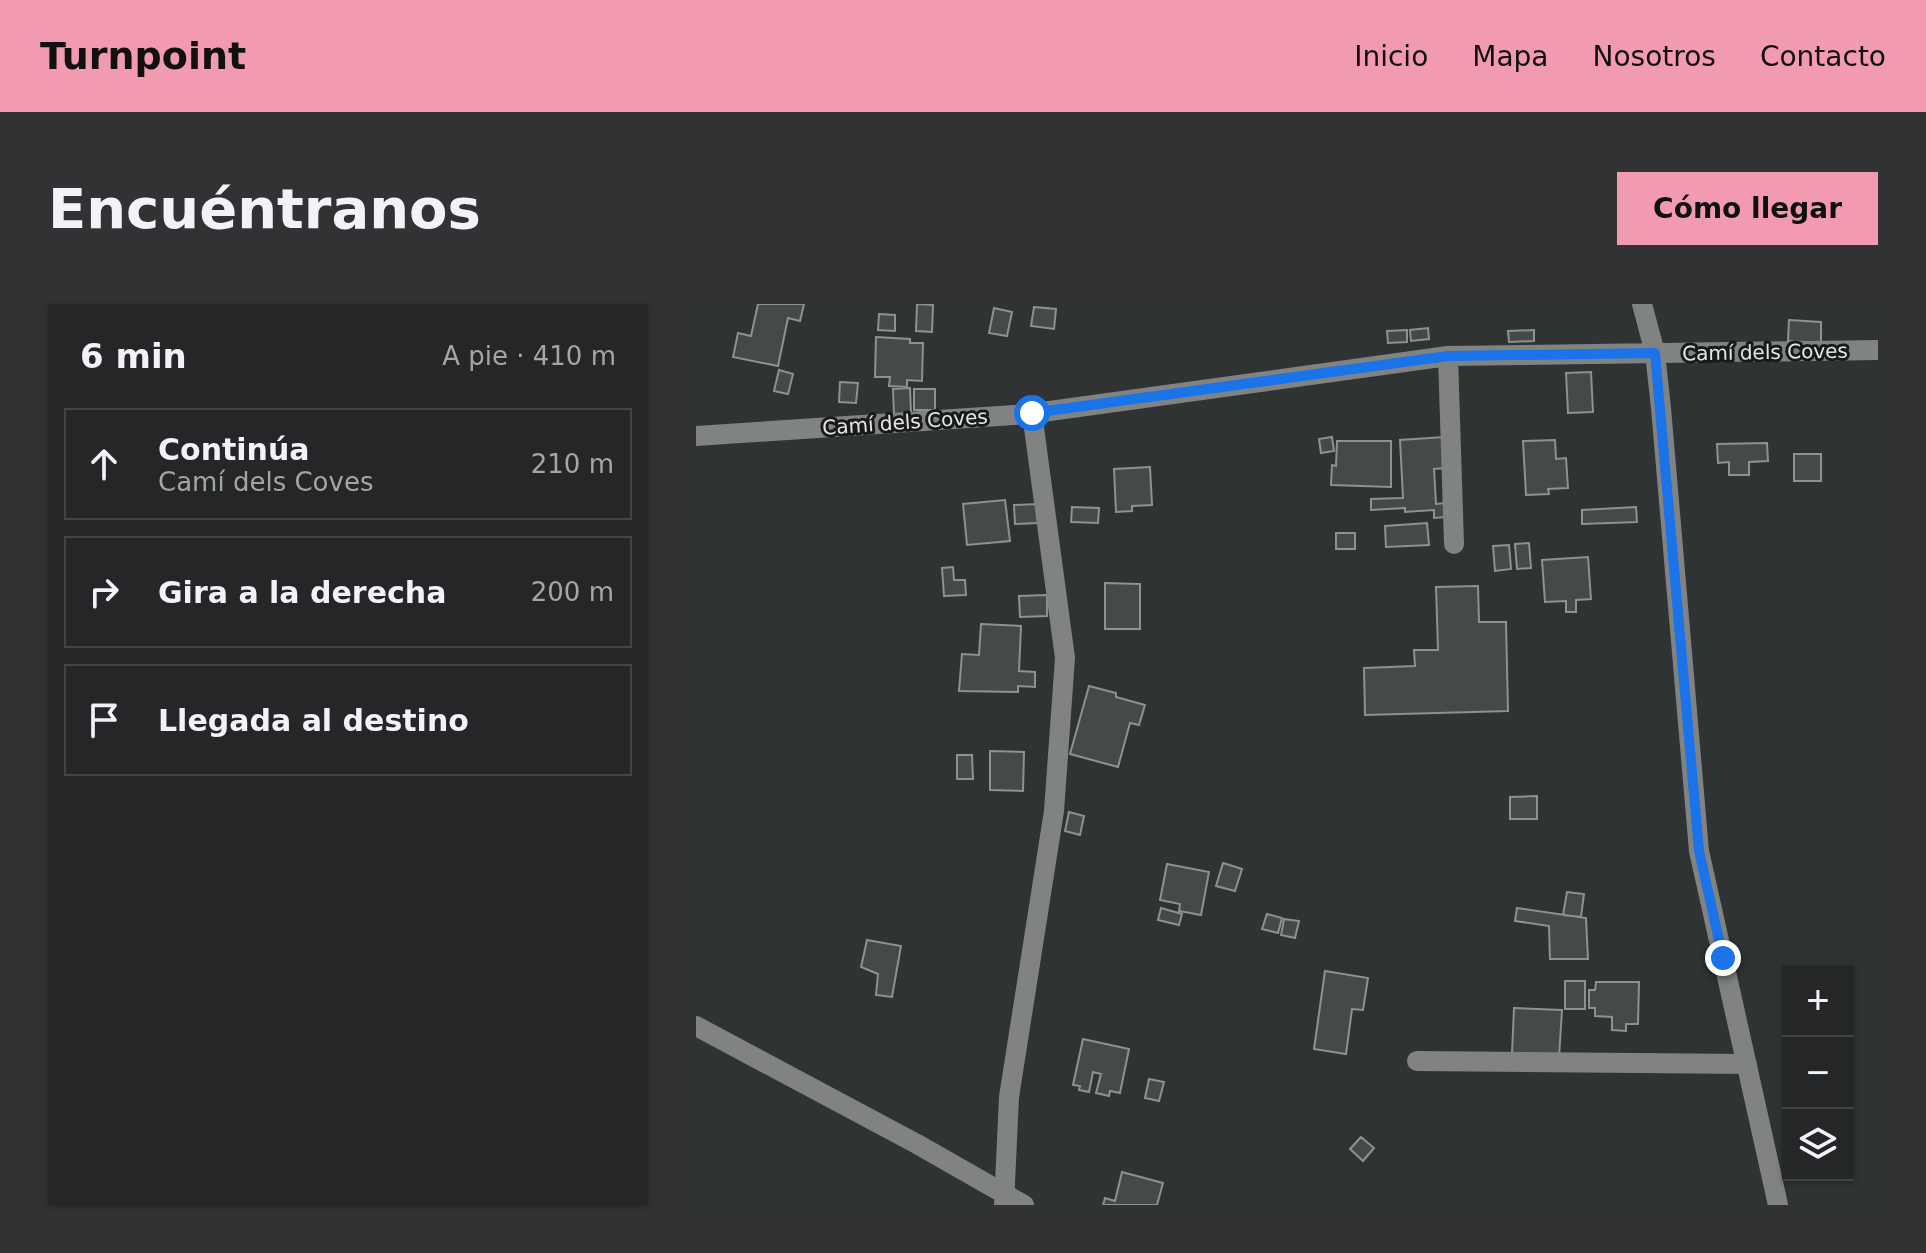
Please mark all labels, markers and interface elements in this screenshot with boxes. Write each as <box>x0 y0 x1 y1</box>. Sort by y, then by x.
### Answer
text: Turnpoint <box>40 34 246 78</box>
text: Inicio <box>1354 40 1428 73</box>
text: Mapa <box>1472 40 1549 73</box>
text: Nosotros <box>1593 40 1716 73</box>
text: Contacto <box>1760 40 1886 73</box>
button: Cómo llegar <box>1617 172 1878 245</box>
text: Encuéntranos <box>48 176 481 241</box>
text: 6 min <box>80 336 187 376</box>
street label: Camí dels Coves <box>1682 339 1848 365</box>
text: A pie · 410 m <box>442 341 616 371</box>
route start <box>1014 395 1050 431</box>
street label: Camí dels Coves <box>822 404 988 440</box>
text: Continúa <box>158 432 310 467</box>
icon: ahead <box>82 442 126 486</box>
text: 210 m <box>531 449 614 479</box>
text: Camí dels Coves <box>158 467 373 497</box>
icon: right <box>82 570 126 614</box>
text: Gira a la derecha <box>158 575 446 610</box>
text: 200 m <box>531 577 614 607</box>
icon: arrive <box>82 698 126 742</box>
text: Llegada al destino <box>158 703 469 738</box>
route end <box>1705 940 1741 976</box>
map controls <box>1782 965 1854 1181</box>
button: + <box>1782 965 1854 1037</box>
button: − <box>1782 1037 1854 1109</box>
button: layers <box>1782 1109 1854 1181</box>

